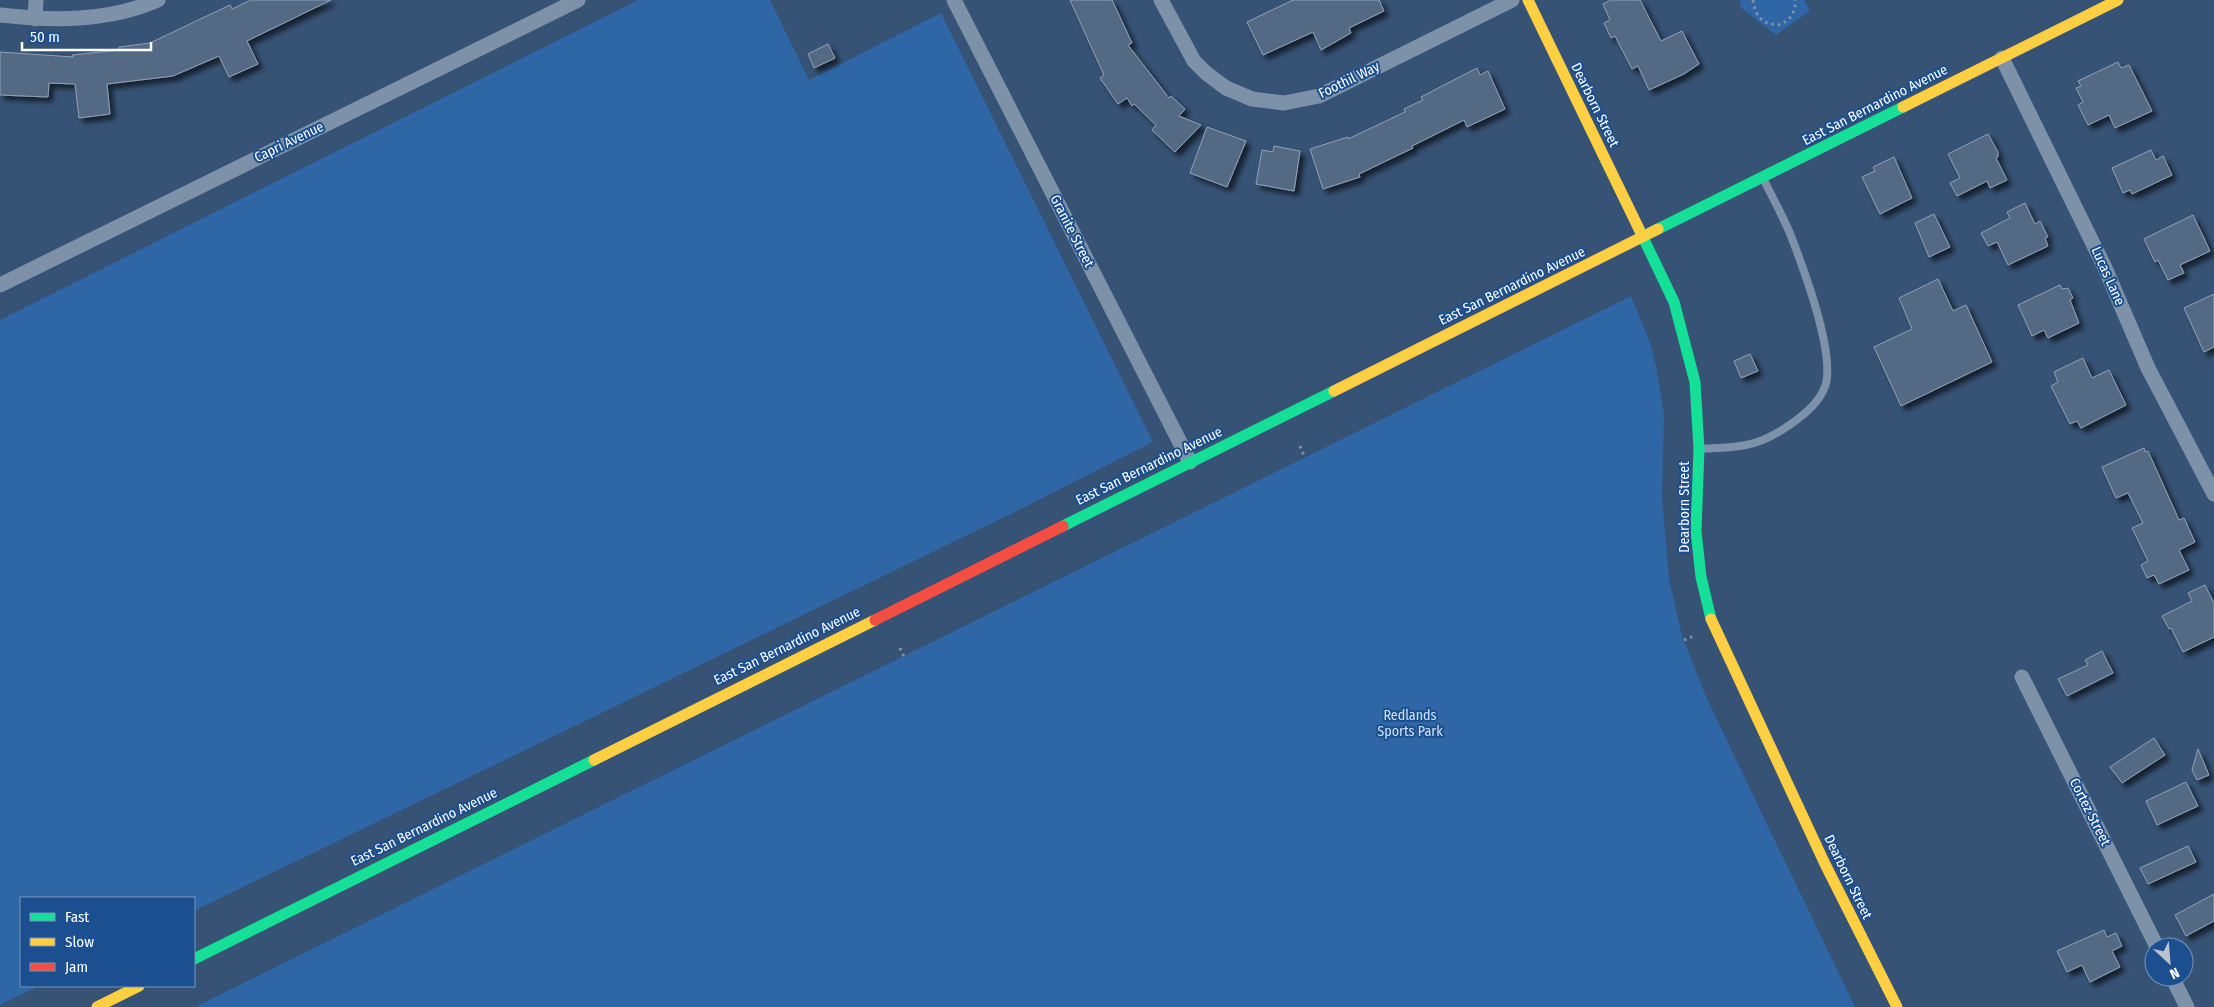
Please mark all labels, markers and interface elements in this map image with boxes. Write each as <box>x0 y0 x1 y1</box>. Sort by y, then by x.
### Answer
scale bar <box>22 20 151 52</box>
text: 50 m <box>30 28 60 46</box>
street label: Foothil Way <box>1316 58 1383 102</box>
street label: Dearborn Street <box>1567 60 1623 150</box>
street label: East San Bernardino Avenue <box>1799 61 1951 149</box>
street label: Capri Avenue <box>252 118 327 166</box>
street label: Granite Street <box>1046 192 1098 271</box>
street label: East San Bernardino Avenue <box>1436 243 1588 329</box>
street label: Lucas Lane <box>2088 244 2128 308</box>
street label: East San Bernardino Avenue <box>1073 423 1225 509</box>
street label: Dearborn Street <box>1676 461 1693 553</box>
street label: East San Bernardino Avenue <box>711 603 863 689</box>
park label: Redlands Sports Park <box>1377 707 1443 740</box>
street label: Cortez Street <box>2066 775 2114 849</box>
street label: East San Bernardino Avenue <box>348 784 500 870</box>
street label: Dearborn Street <box>1820 832 1876 922</box>
legend <box>20 897 195 987</box>
text: Fast <box>65 908 89 926</box>
text: Slow <box>65 933 94 951</box>
north arrow <box>2144 937 2194 987</box>
text: Jam <box>65 958 88 976</box>
text: N <box>2167 964 2182 983</box>

